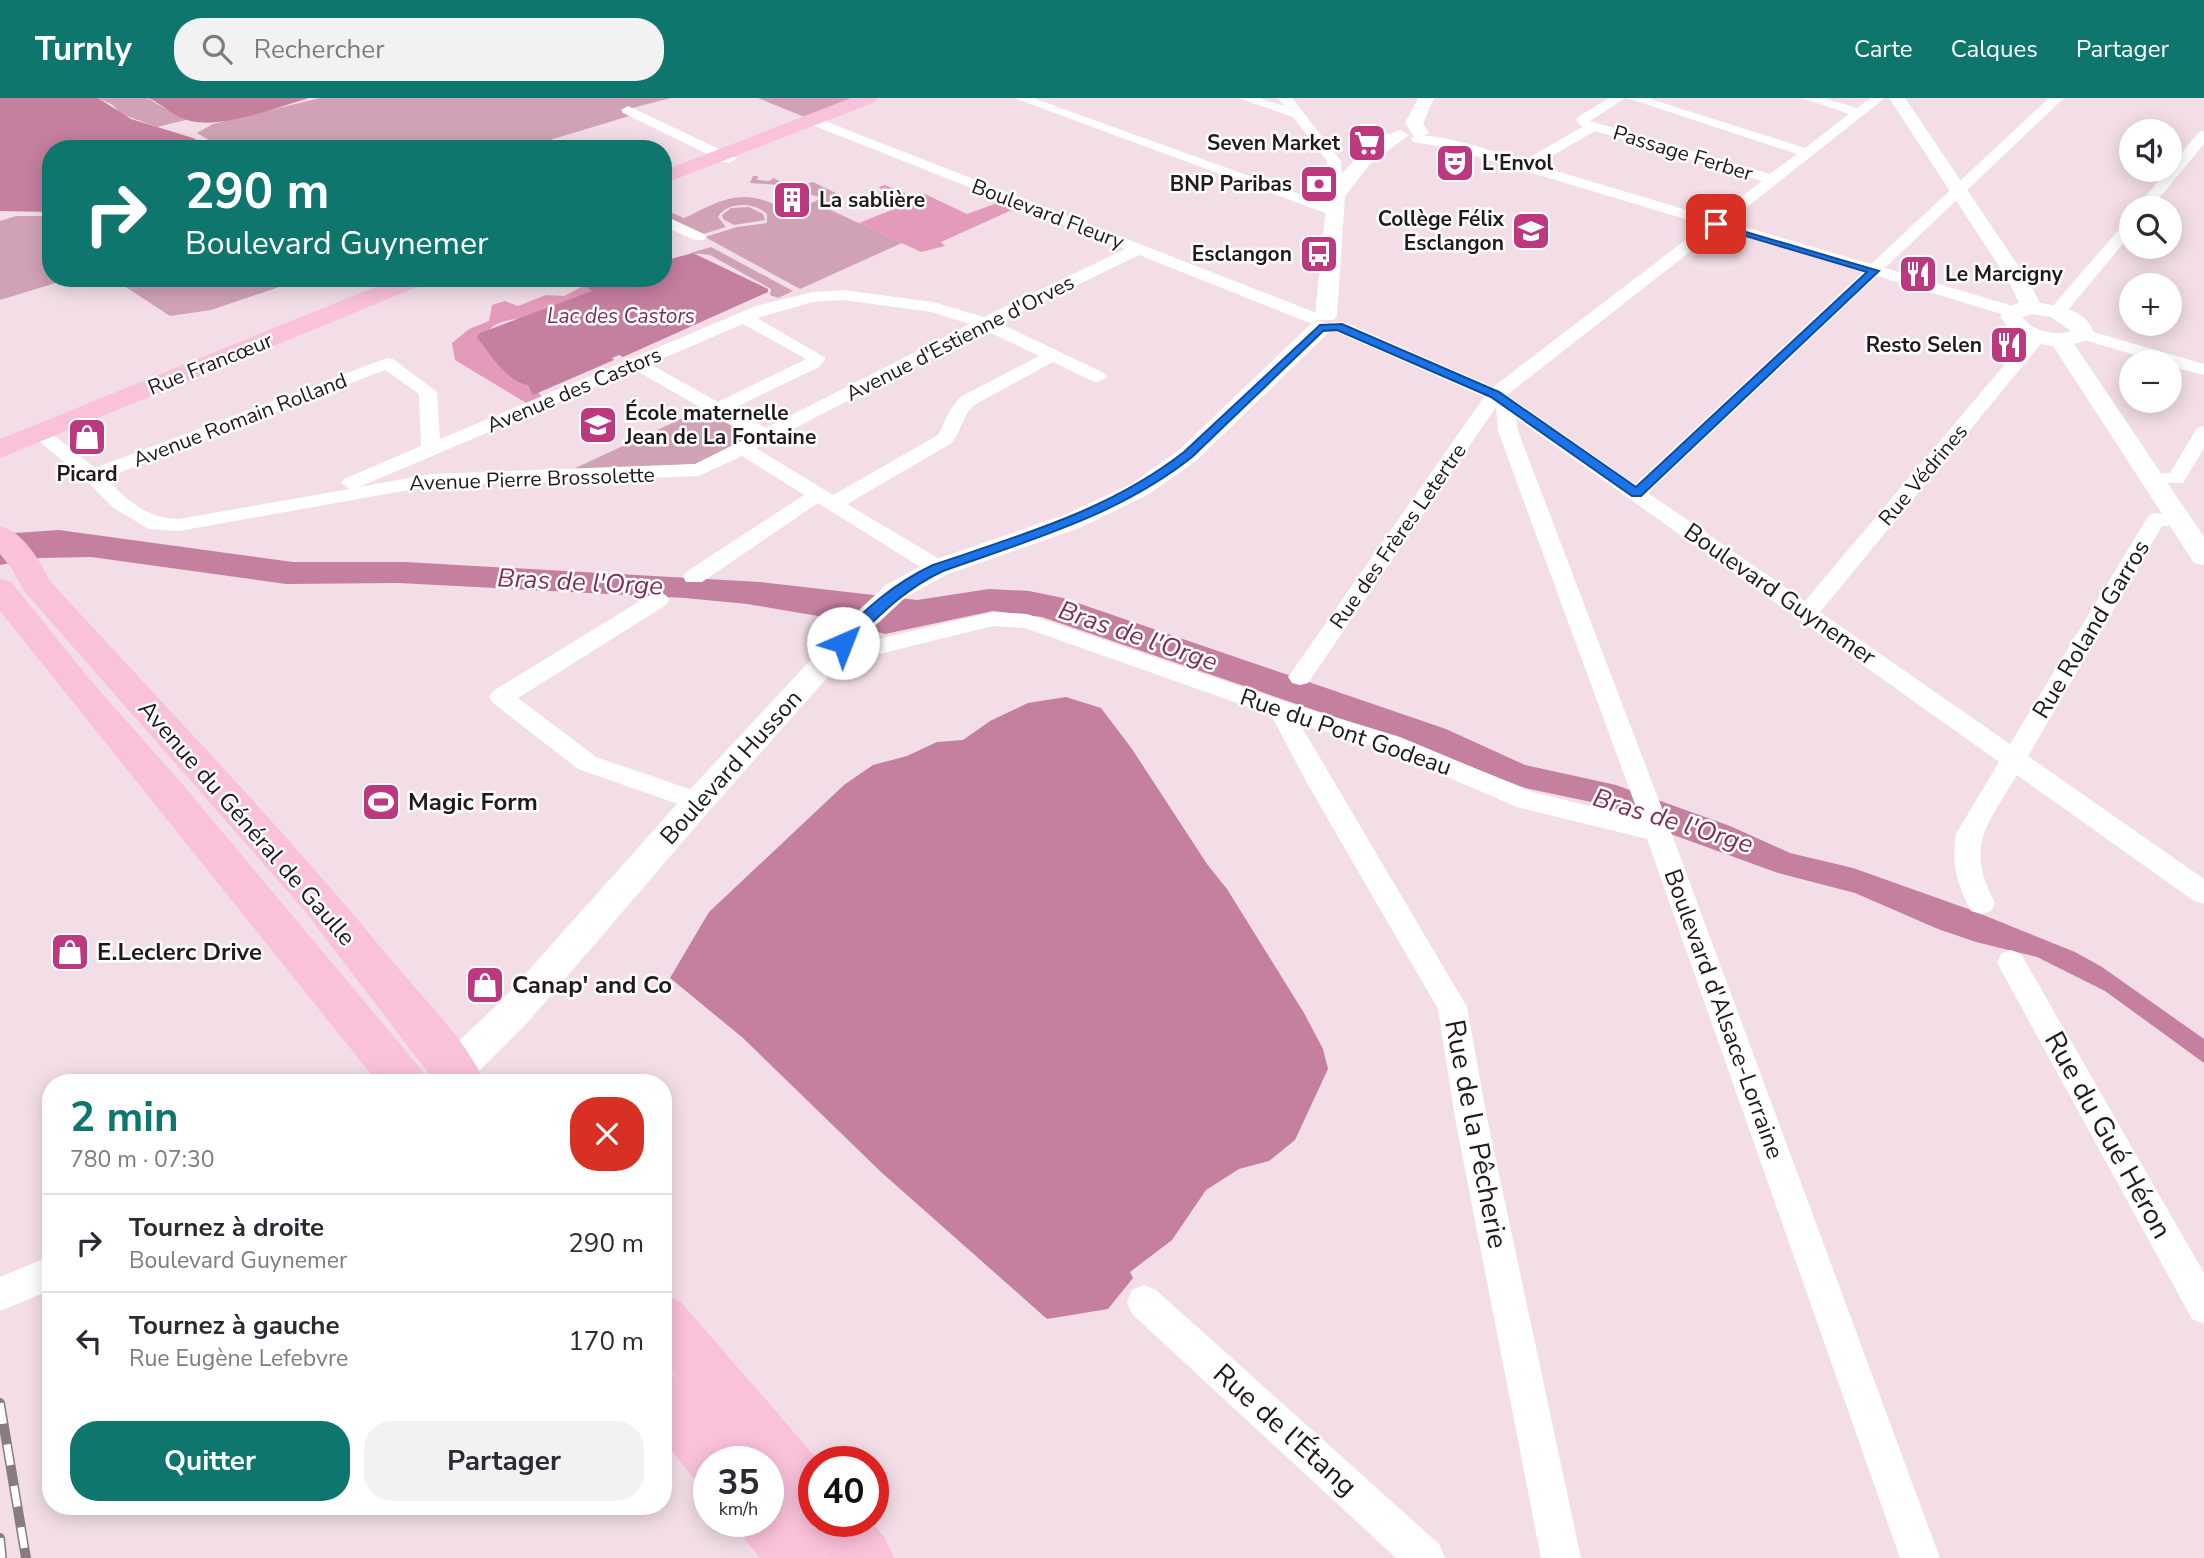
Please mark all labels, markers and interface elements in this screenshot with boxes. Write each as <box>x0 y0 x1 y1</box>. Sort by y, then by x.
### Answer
search box <box>174 18 664 81</box>
text: Turnly <box>35 27 132 72</box>
icon: search <box>198 30 236 68</box>
text: Rechercher <box>254 32 384 67</box>
text: Carte <box>1854 33 1913 65</box>
text: Calques <box>1951 33 2038 65</box>
text: Partager <box>2076 33 2169 65</box>
street label: Passage Ferber <box>1610 118 1757 188</box>
map controls <box>2119 119 2182 413</box>
button: sound <box>2119 119 2182 182</box>
supermarket icon: Seven Market <box>1346 122 1388 164</box>
place label: Seven Market <box>1207 129 1341 157</box>
theatre icon: L'Envol <box>1434 142 1476 184</box>
place label: L'Envol <box>1482 149 1554 177</box>
text: 290 m <box>185 158 329 225</box>
bank icon: BNP Paribas <box>1298 163 1340 205</box>
icon: right <box>70 168 161 259</box>
place label: BNP Paribas <box>1170 170 1292 198</box>
street label: Boulevard Fleury <box>968 172 1128 256</box>
building icon: La sablière <box>771 179 813 221</box>
place label: La sablière <box>819 186 925 214</box>
pin <box>1686 194 1746 254</box>
button: search <box>2119 196 2182 259</box>
place label: Collège Félix Esclangon <box>1378 205 1505 257</box>
icon: arrive <box>1697 205 1735 243</box>
school or university icon: Collège Félix Esclangon <box>1510 210 1552 252</box>
text: Boulevard Guynemer <box>185 222 488 265</box>
bus stop icon: Esclangon <box>1298 233 1340 275</box>
place label: Esclangon <box>1192 240 1292 268</box>
restaurant icon: Le Marcigny <box>1897 253 1939 295</box>
place label: Le Marcigny <box>1945 260 2064 288</box>
street label: Avenue d'Estienne d'Orves <box>841 268 1079 408</box>
button: + <box>2119 273 2182 336</box>
water label: Lac des Castors <box>547 302 695 330</box>
restaurant icon: Resto Selen <box>1988 324 2030 366</box>
street label: Rue Francœur <box>144 326 277 402</box>
place label: Resto Selen <box>1866 331 1982 359</box>
street label: Avenue des Castors <box>482 341 666 439</box>
button: − <box>2119 350 2182 413</box>
street label: Avenue Romain Rolland <box>129 366 351 474</box>
place label: École maternelle Jean de La Fontaine <box>624 399 816 451</box>
school or university icon: École maternelle Jean de La Fontaine <box>577 404 619 446</box>
shop icon: Picard <box>66 416 108 458</box>
street label: Rue Védrines <box>1872 418 1974 532</box>
street label: Rue des Frères Letertre <box>1323 438 1473 634</box>
place label: Picard <box>56 460 118 488</box>
street label: Avenue Pierre Brossolette <box>409 461 655 497</box>
street label: Boulevard Guynemer <box>1678 516 1883 673</box>
street label: Rue Roland Garros <box>2025 534 2157 724</box>
water label: Bras de l'Orge <box>496 560 664 604</box>
water label: Bras de l'Orge <box>1054 592 1222 680</box>
position arrow <box>806 606 880 680</box>
street label: Rue du Pont Godeau <box>1236 681 1456 783</box>
street label: Boulevard Husson <box>653 683 809 851</box>
street label: Avenue du Général de Gaulle <box>131 693 363 953</box>
water label: Bras de l'Orge <box>1588 780 1758 862</box>
sports icon: Magic Form <box>360 781 402 823</box>
place label: Magic Form <box>408 786 538 818</box>
street label: Boulevard d'Alsace-Lorraine <box>1657 865 1791 1163</box>
shop icon: E.Leclerc Drive <box>49 931 91 973</box>
place label: E.Leclerc Drive <box>97 936 262 968</box>
shop icon: Canap' and Co <box>464 964 506 1006</box>
place label: Canap' and Co <box>512 969 672 1001</box>
street label: Rue de la Pêcherie <box>1435 1016 1517 1252</box>
street label: Rue du Gué Héron <box>2035 1025 2181 1245</box>
text: 2 min <box>70 1089 179 1146</box>
button: close <box>570 1097 644 1171</box>
text: 780 m · 07:30 <box>70 1144 215 1175</box>
text: Tournez à droite <box>129 1210 324 1245</box>
icon: right <box>70 1224 108 1262</box>
text: 290 m <box>568 1226 644 1261</box>
text: Boulevard Guynemer <box>129 1245 347 1276</box>
text: Tournez à gauche <box>129 1308 340 1343</box>
icon: left <box>70 1322 108 1360</box>
text: 170 m <box>568 1324 644 1359</box>
text: Rue Eugène Lefebvre <box>129 1343 348 1374</box>
street label: Rue de l'Étang <box>1205 1355 1365 1505</box>
button: Quitter <box>70 1421 350 1501</box>
button: Partager <box>364 1421 644 1501</box>
speed limit sign: 40 <box>798 1446 889 1537</box>
text: 35 <box>717 1459 760 1506</box>
text: km/h <box>719 1497 758 1521</box>

